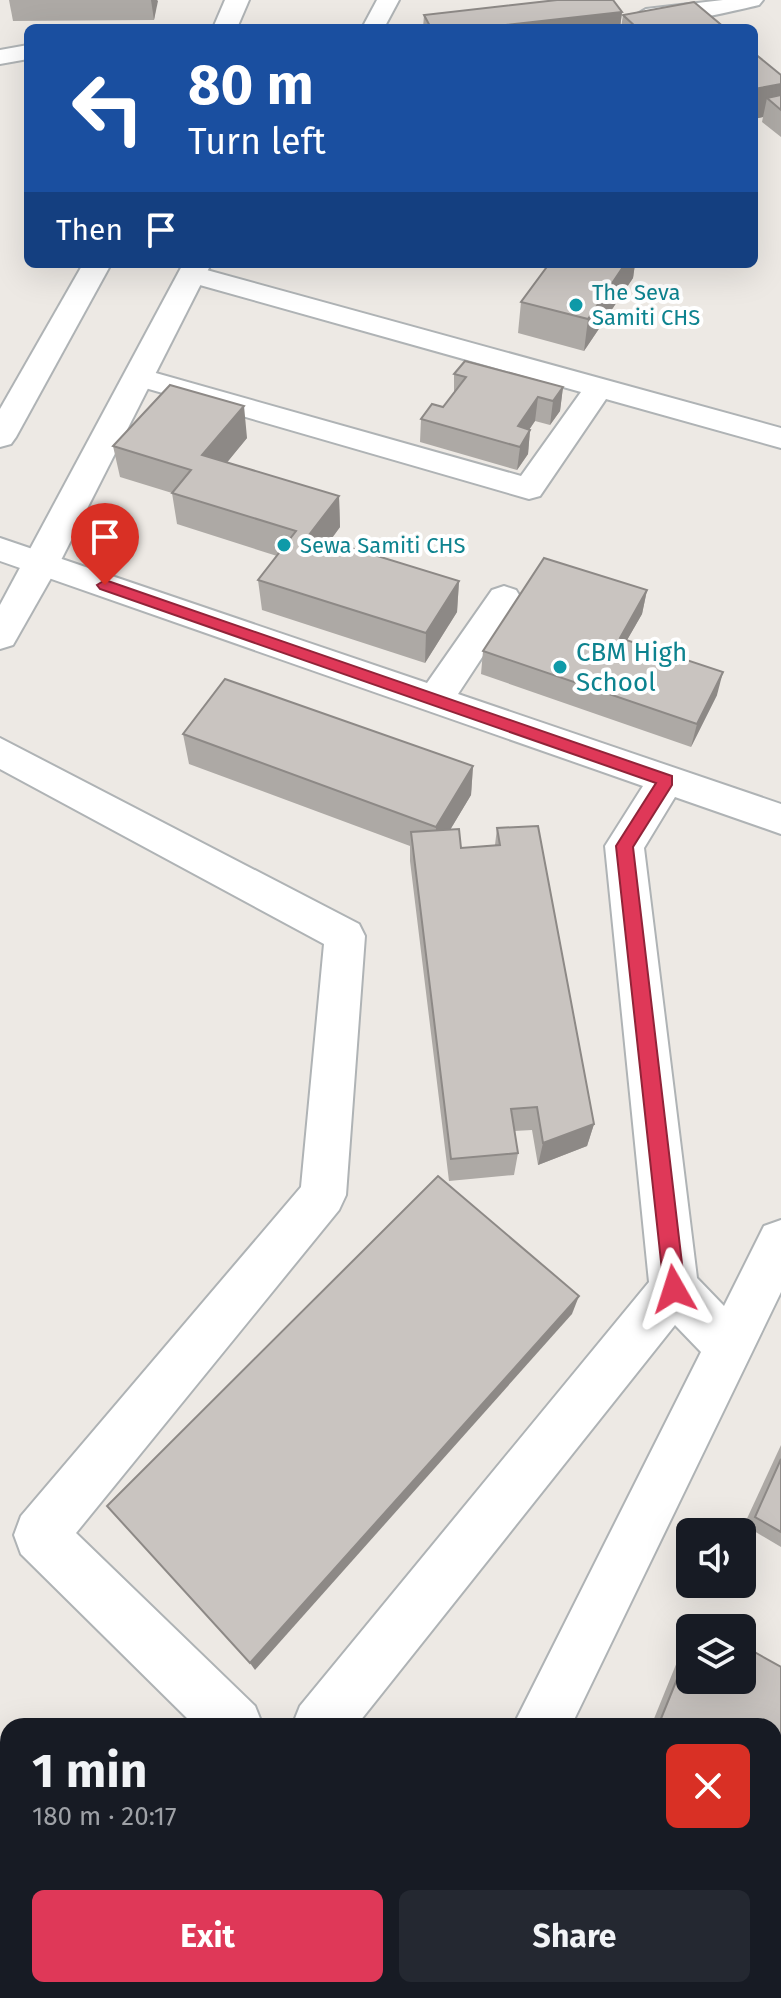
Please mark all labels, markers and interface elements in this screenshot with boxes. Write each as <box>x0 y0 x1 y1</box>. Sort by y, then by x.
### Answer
text: 80 m <box>188 52 314 119</box>
icon: left <box>56 56 160 160</box>
text: Turn left <box>188 120 326 164</box>
icon: arrive <box>139 208 183 252</box>
text: Then <box>56 212 123 248</box>
place label: The Seva Samiti CHS <box>592 279 700 331</box>
marker: The Seva Samiti CHS <box>567 296 585 314</box>
pin <box>71 503 139 585</box>
icon: arrive <box>83 515 127 559</box>
place label: Sewa Samiti CHS <box>300 532 466 559</box>
marker: Sewa Samiti CHS <box>275 536 293 554</box>
place label: CBM High School <box>576 637 687 698</box>
marker: CBM High School <box>551 658 569 676</box>
position arrow <box>632 1247 716 1331</box>
map controls <box>676 1518 756 1694</box>
button: sound <box>676 1518 756 1598</box>
button: layers <box>676 1614 756 1694</box>
text: 1 min <box>32 1742 147 1800</box>
button: close <box>666 1744 750 1828</box>
text: 180 m · 20:17 <box>32 1801 177 1832</box>
button: Exit <box>32 1890 383 1982</box>
button: Share <box>399 1890 750 1982</box>

